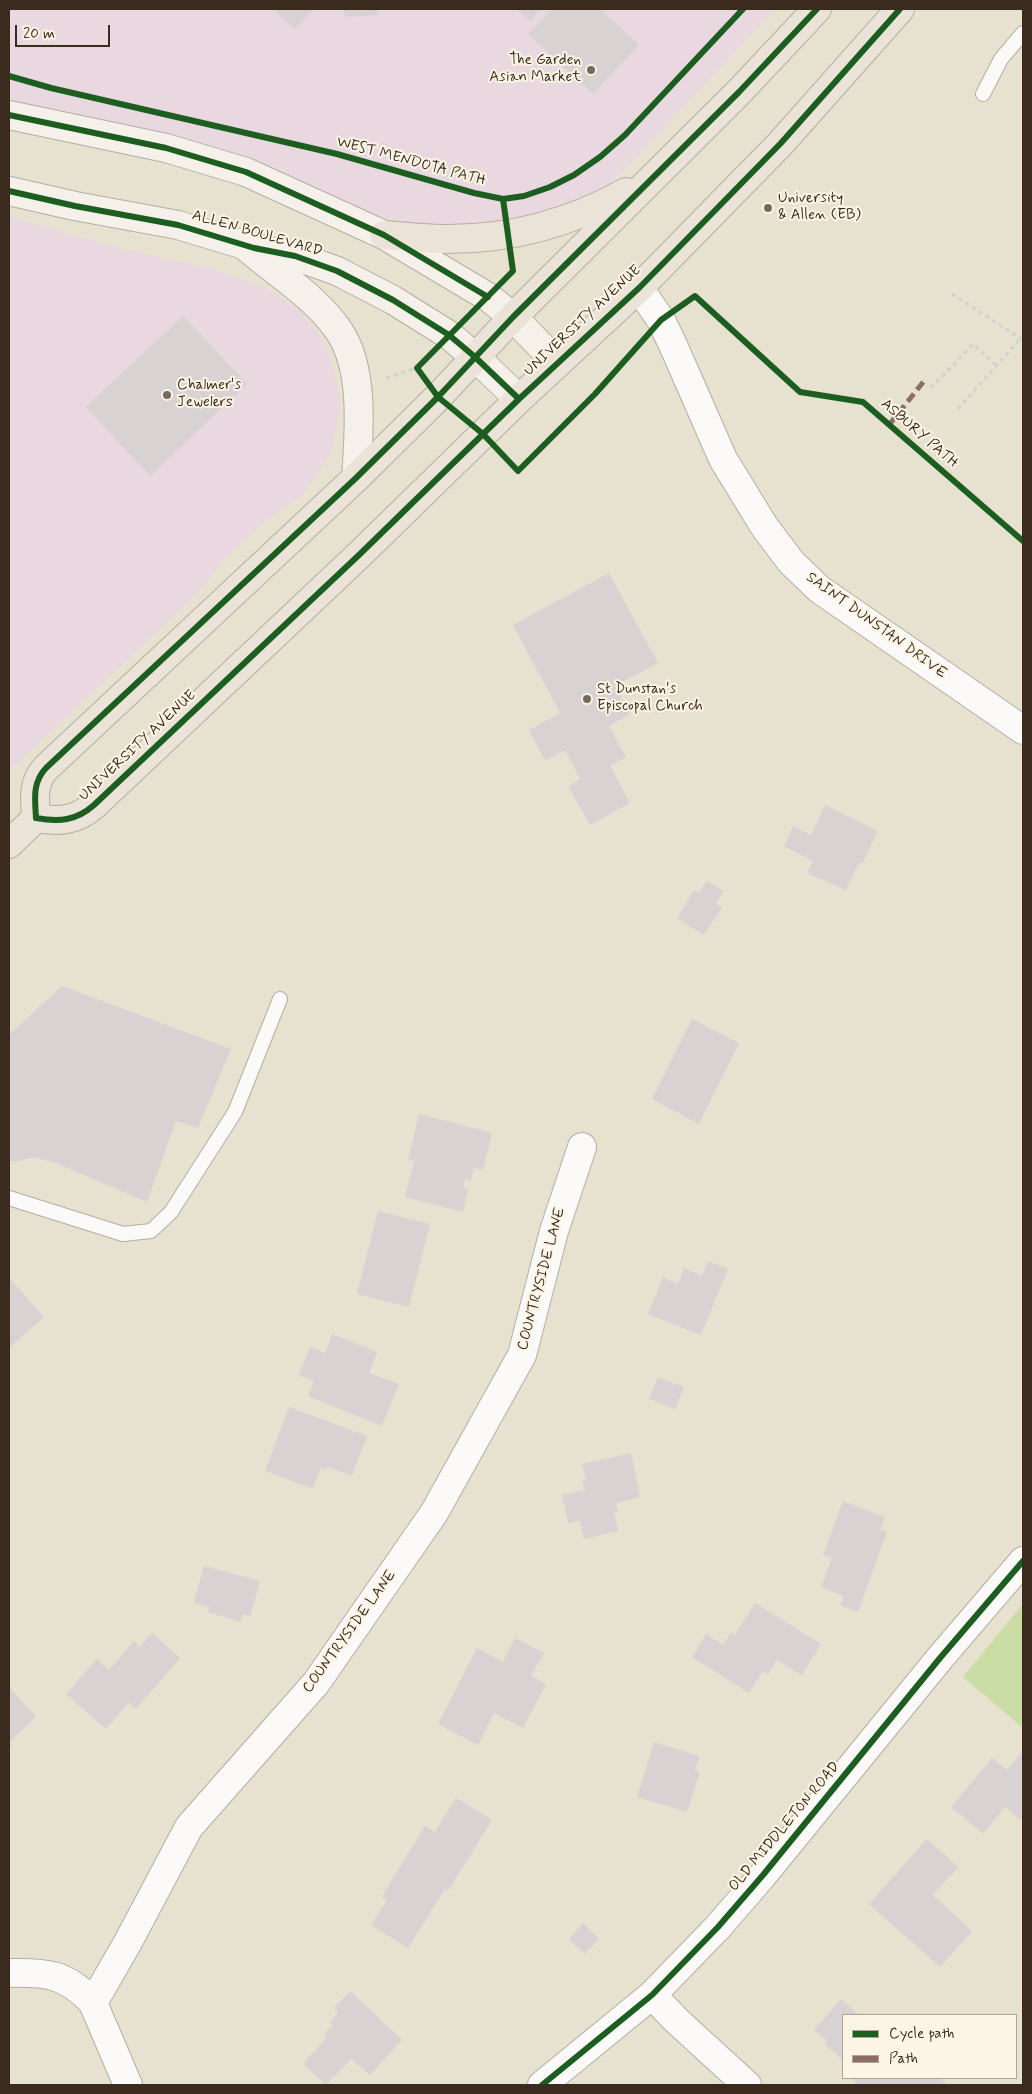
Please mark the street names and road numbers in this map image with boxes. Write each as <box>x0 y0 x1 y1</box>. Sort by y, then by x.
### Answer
street label: WEST MENDOTA PATH <box>334 133 488 191</box>
street label: ALLEN BOULEVARD <box>190 207 324 261</box>
street label: UNIVERSITY AVENUE <box>520 262 646 380</box>
street label: ASBURY PATH <box>877 396 961 472</box>
street label: SAINT DUNSTAN DRIVE <box>802 569 950 683</box>
street label: UNIVERSITY AVENUE <box>75 687 201 805</box>
street label: COUNTRYSIDE LANE <box>514 1205 570 1353</box>
street label: COUNTRYSIDE LANE <box>299 1567 401 1697</box>
street label: OLD MIDDLETON ROAD <box>725 1758 845 1896</box>

